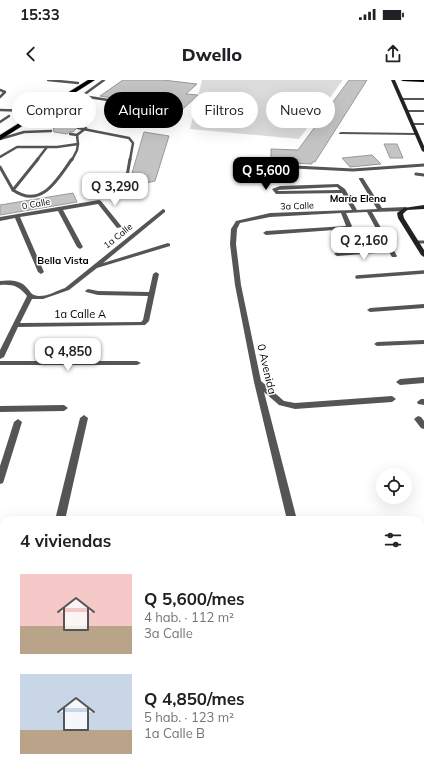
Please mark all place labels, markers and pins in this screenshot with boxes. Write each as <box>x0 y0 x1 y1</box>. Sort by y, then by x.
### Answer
pin: Q 5,600 <box>229 157 303 191</box>
pin: Q 3,290 <box>78 173 152 207</box>
pin: Q 2,160 <box>327 227 401 261</box>
pin: Q 4,850 <box>31 338 105 372</box>

